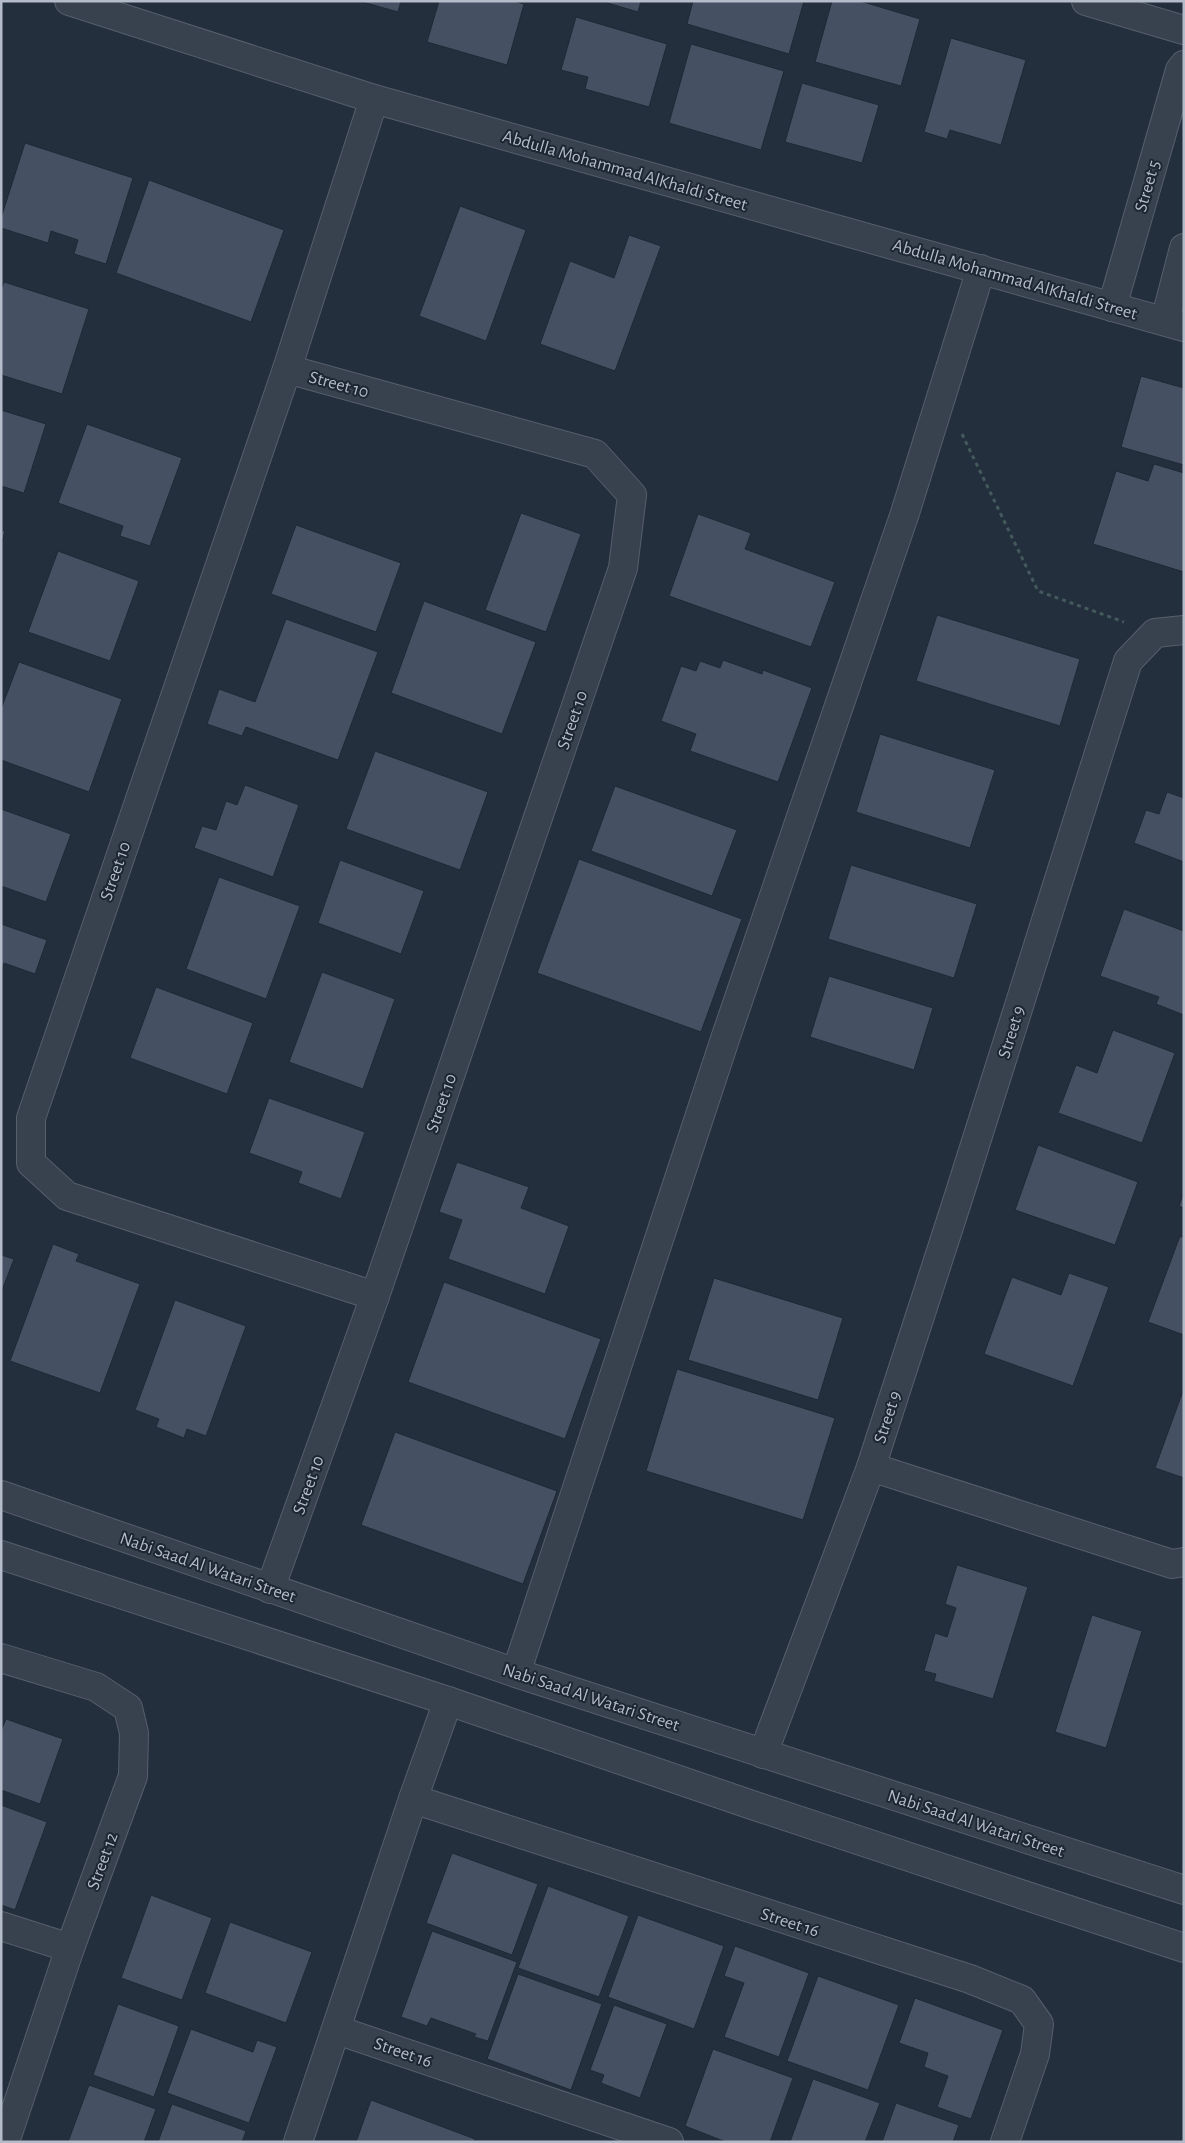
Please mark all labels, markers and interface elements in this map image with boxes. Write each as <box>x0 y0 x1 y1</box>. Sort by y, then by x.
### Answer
street label: Abdulla Mohammad AlKhaldi Street <box>500 127 749 215</box>
street label: Street 5 <box>1132 158 1164 214</box>
street label: Abdulla Mohammad AlKhaldi Street <box>890 236 1139 324</box>
street label: Street 10 <box>307 368 371 402</box>
street label: Street 10 <box>554 689 591 752</box>
street label: Street 10 <box>97 840 134 903</box>
street label: Street 9 <box>995 1004 1028 1061</box>
street label: Street 10 <box>423 1072 460 1135</box>
street label: Street 9 <box>871 1389 905 1446</box>
street label: Street 10 <box>290 1454 328 1517</box>
street label: Nabi Saad Al Watari Street <box>118 1529 298 1607</box>
street label: Nabi Saad Al Watari Street <box>500 1661 681 1735</box>
street label: Nabi Saad Al Watari Street <box>885 1787 1066 1861</box>
street label: Street 12 <box>84 1830 122 1892</box>
street label: Street 16 <box>758 1905 821 1941</box>
street label: Street 16 <box>371 2035 434 2071</box>

